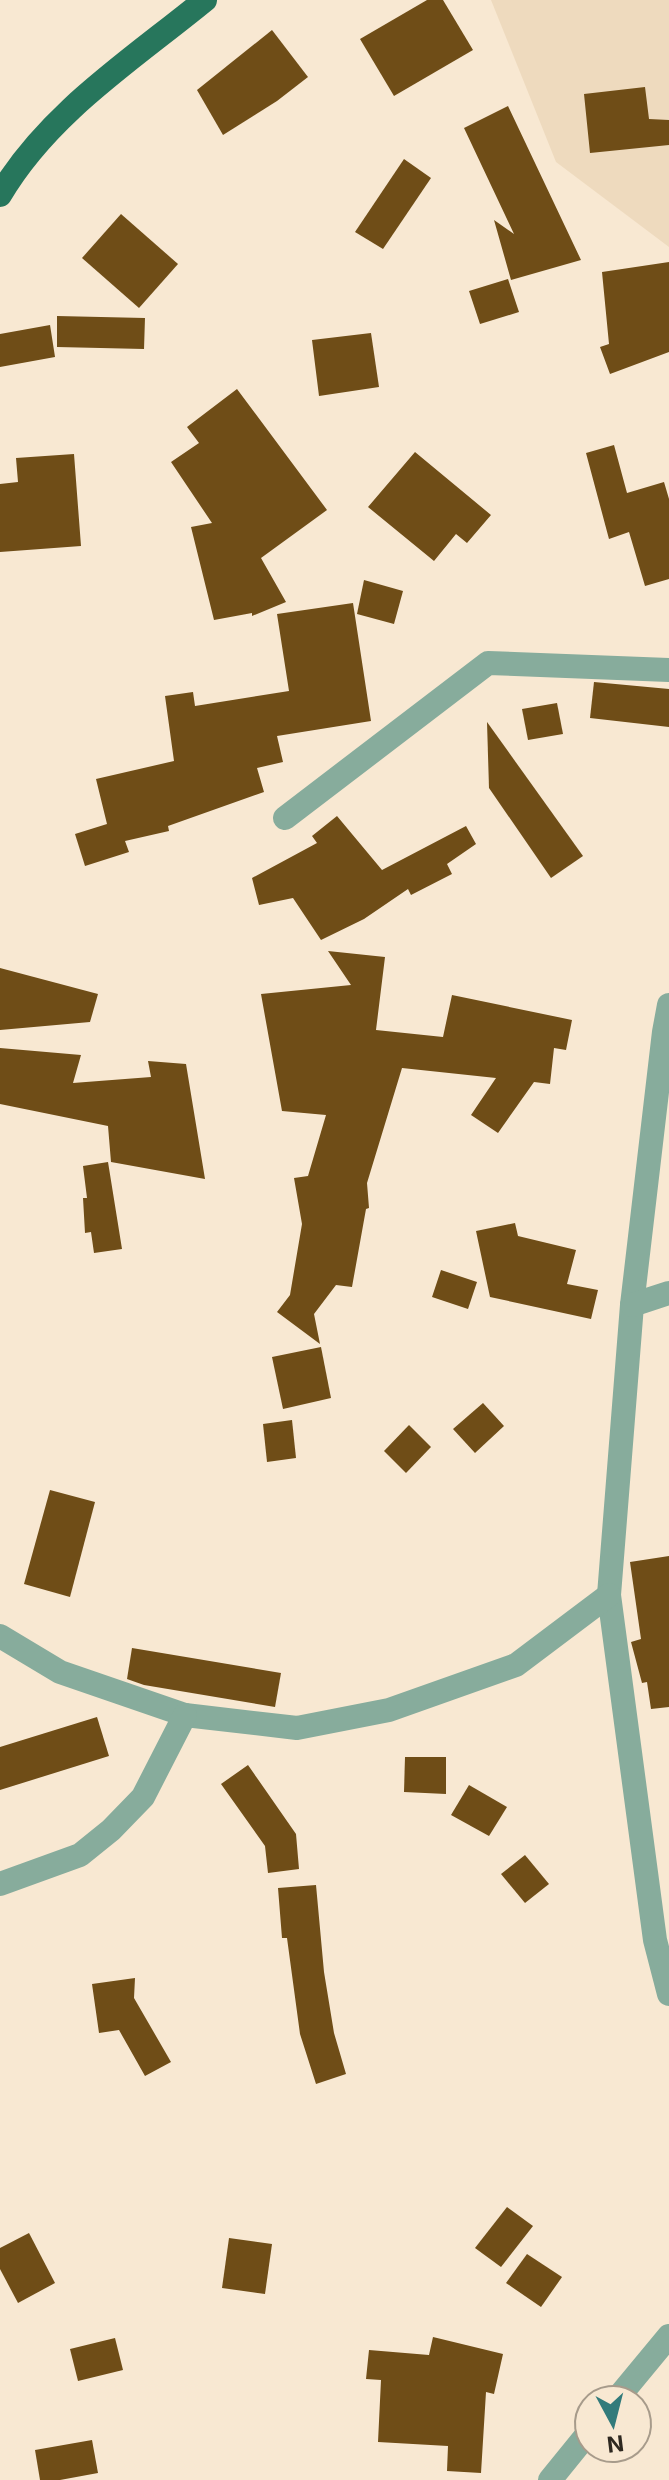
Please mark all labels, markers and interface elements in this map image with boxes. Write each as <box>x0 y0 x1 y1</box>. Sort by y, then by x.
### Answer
north arrow <box>573 2384 653 2464</box>
text: N <box>606 2430 625 2458</box>

